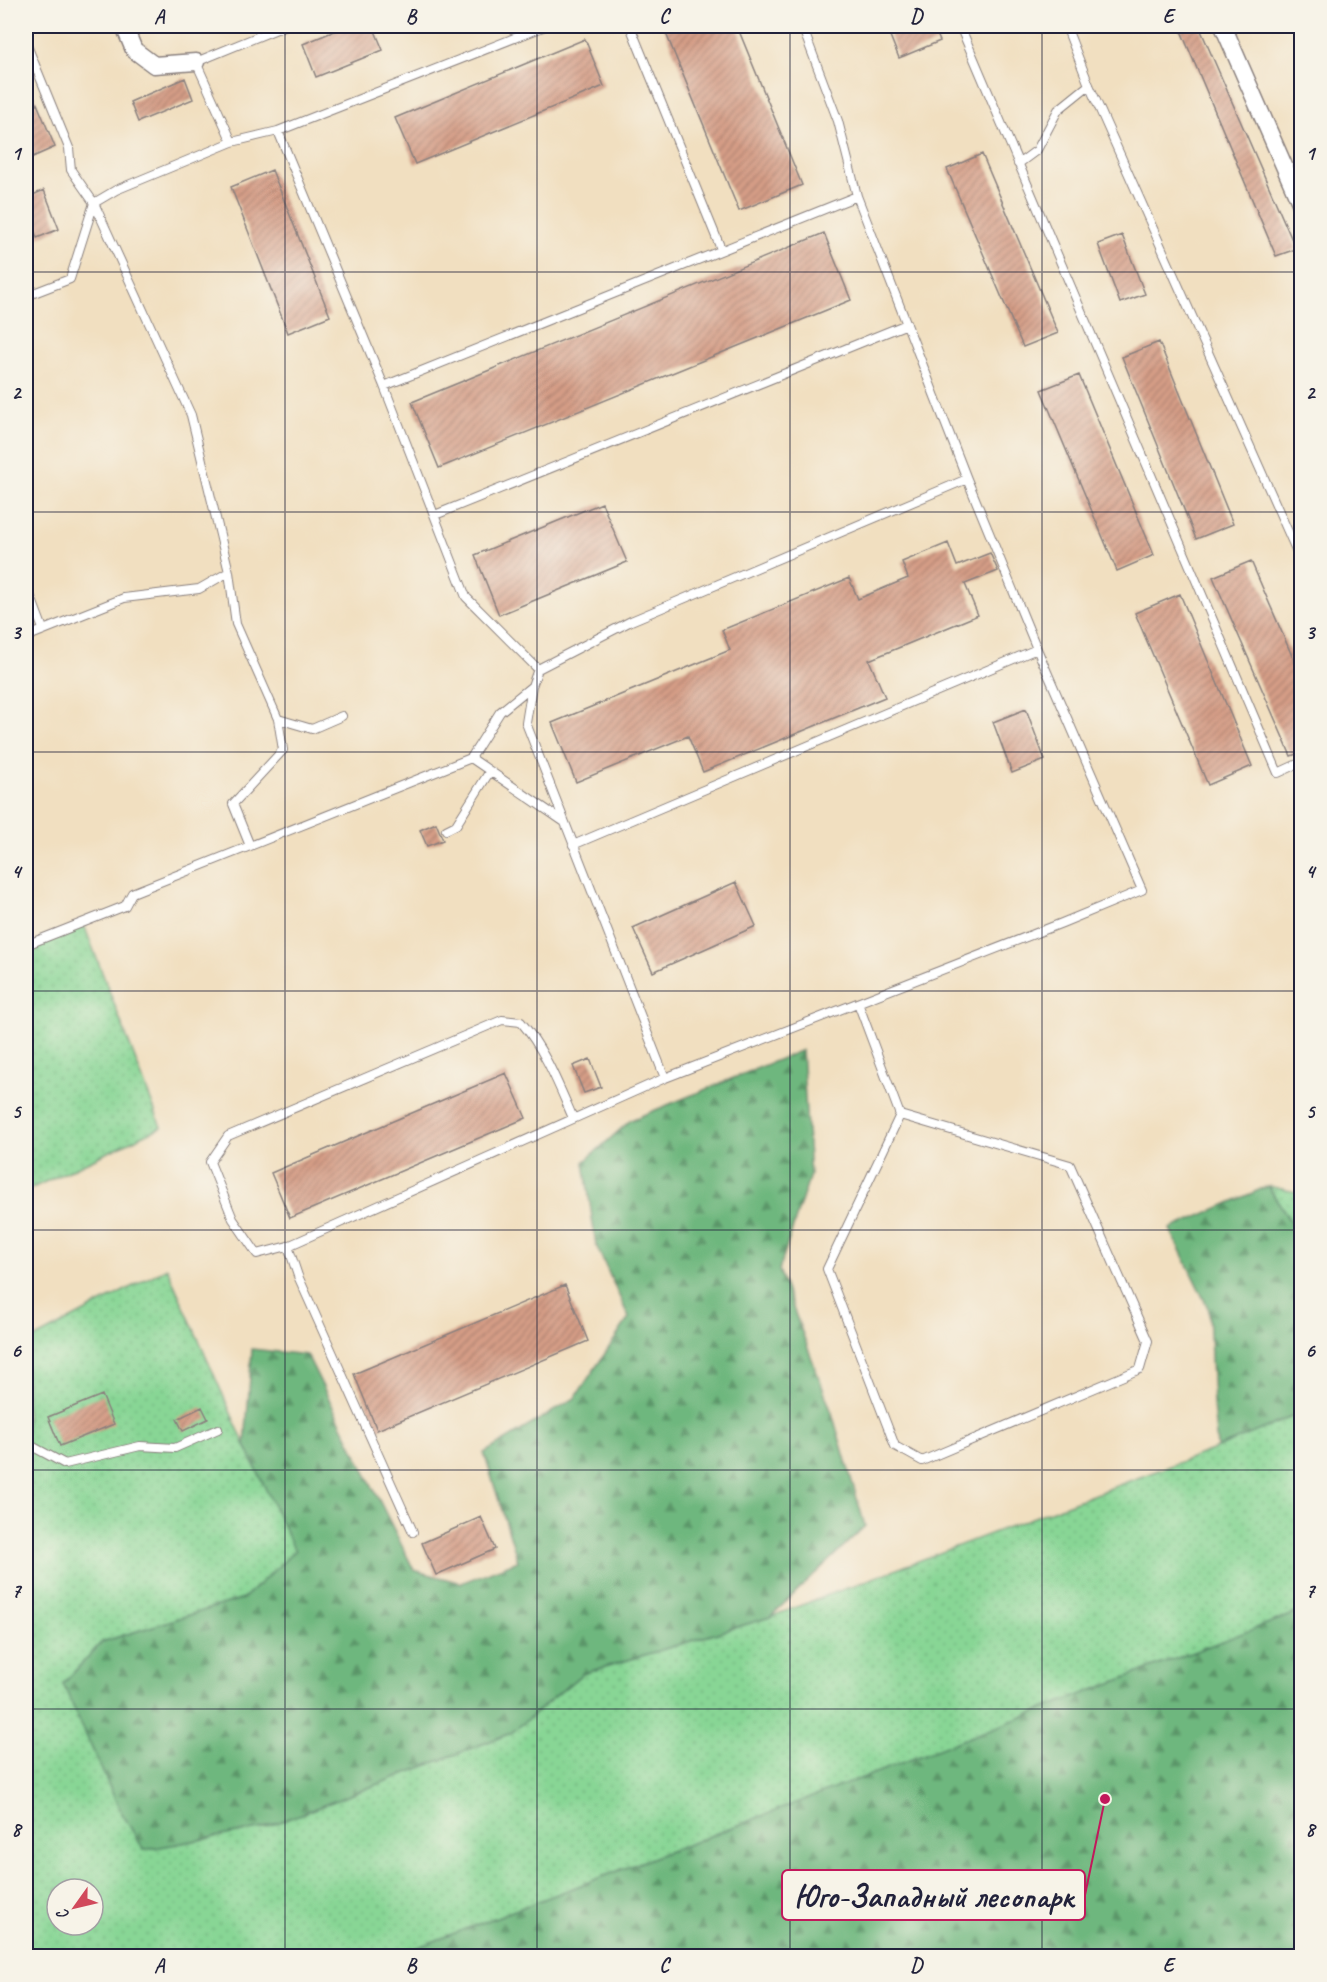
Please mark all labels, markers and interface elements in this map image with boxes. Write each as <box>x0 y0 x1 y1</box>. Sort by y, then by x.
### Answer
text: A <box>154 4 166 29</box>
text: B <box>406 4 418 29</box>
text: C <box>659 4 671 29</box>
text: D <box>910 4 924 29</box>
text: E <box>1163 4 1177 29</box>
text: 1 <box>12 141 23 166</box>
text: 1 <box>1306 141 1317 166</box>
text: 2 <box>12 380 23 405</box>
text: 2 <box>1306 380 1317 405</box>
text: 3 <box>12 620 23 645</box>
text: 3 <box>1306 620 1317 645</box>
text: 4 <box>12 859 24 884</box>
text: 4 <box>1306 859 1318 884</box>
text: 5 <box>12 1099 23 1124</box>
text: 5 <box>1306 1099 1317 1124</box>
text: 6 <box>11 1338 22 1363</box>
text: 6 <box>1305 1338 1316 1363</box>
text: 7 <box>12 1578 23 1603</box>
text: 7 <box>1306 1578 1317 1603</box>
text: 8 <box>12 1817 24 1842</box>
text: 8 <box>1306 1817 1318 1842</box>
callout: Юго-Западный лесопарк <box>782 1870 1085 1920</box>
text: Юго-Западный лесопарк <box>794 1876 1076 1917</box>
north arrow <box>45 1877 105 1937</box>
text: С <box>52 1904 74 1924</box>
text: A <box>154 1953 166 1978</box>
text: B <box>406 1953 418 1978</box>
text: C <box>659 1953 671 1978</box>
text: D <box>910 1953 924 1978</box>
text: E <box>1163 1953 1177 1978</box>

